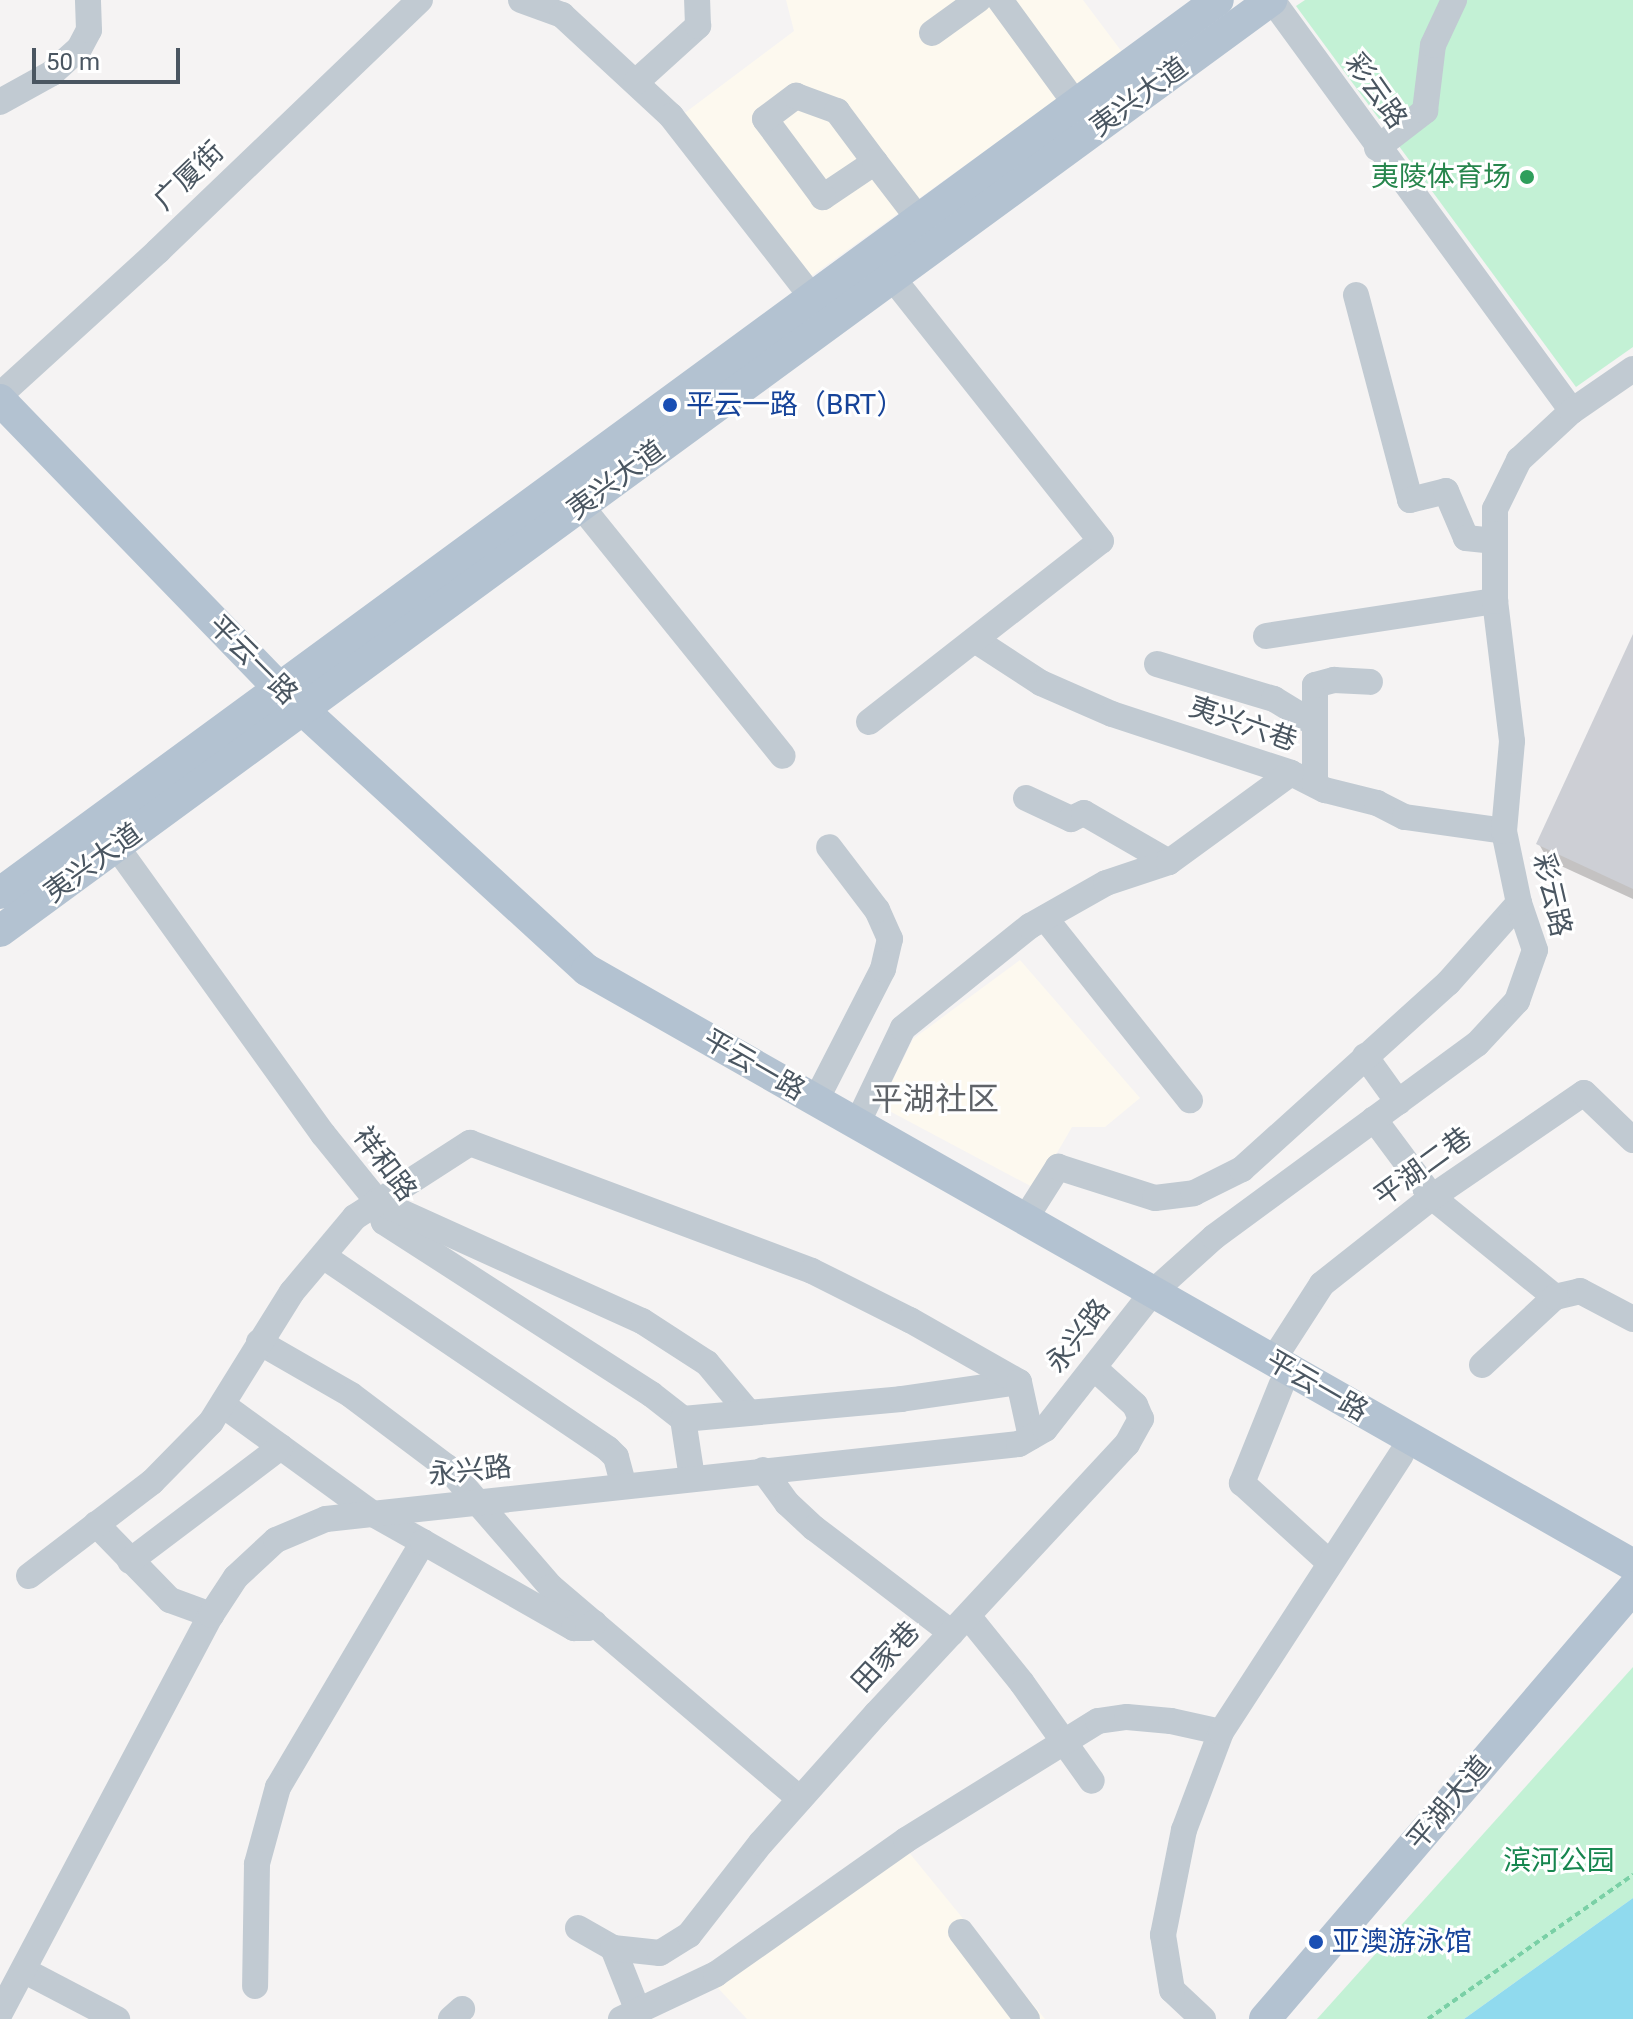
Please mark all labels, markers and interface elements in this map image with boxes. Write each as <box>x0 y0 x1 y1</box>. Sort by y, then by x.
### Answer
scale bar <box>36 32 184 82</box>
street label: 彩云路 <box>1338 47 1414 135</box>
text: 50 m <box>46 48 100 76</box>
street label: 夷兴大道 <box>1084 50 1194 144</box>
street label: 广厦街 <box>147 135 231 217</box>
place label: 夷陵体育场 <box>1371 160 1511 194</box>
marker: 夷陵体育场 <box>1518 168 1536 186</box>
place label: 平云一路（BRT） <box>686 388 904 422</box>
marker: 平云一路（BRT） <box>661 396 679 414</box>
street label: 夷兴大道 <box>561 433 671 527</box>
street label: 平云一路 <box>202 609 304 711</box>
street label: 夷兴六巷 <box>1185 690 1301 758</box>
street label: 夷兴大道 <box>38 816 148 910</box>
street label: 彩云路 <box>1526 850 1578 940</box>
street label: 平云一路 <box>697 1022 811 1108</box>
district label: 平湖社区 <box>871 1080 999 1118</box>
street label: 祥和路 <box>346 1120 424 1208</box>
street label: 平湖二巷 <box>1368 1120 1478 1214</box>
street label: 永兴路 <box>1039 1293 1117 1379</box>
street label: 平云一路 <box>1260 1343 1374 1429</box>
street label: 永兴路 <box>426 1450 514 1492</box>
street label: 田家巷 <box>845 1615 927 1699</box>
street label: 平湖大道 <box>1400 1749 1498 1857</box>
park label: 滨河公园 <box>1503 1844 1615 1878</box>
place label: 亚澳游泳馆 <box>1332 1925 1472 1959</box>
marker: 亚澳游泳馆 <box>1307 1933 1325 1951</box>

